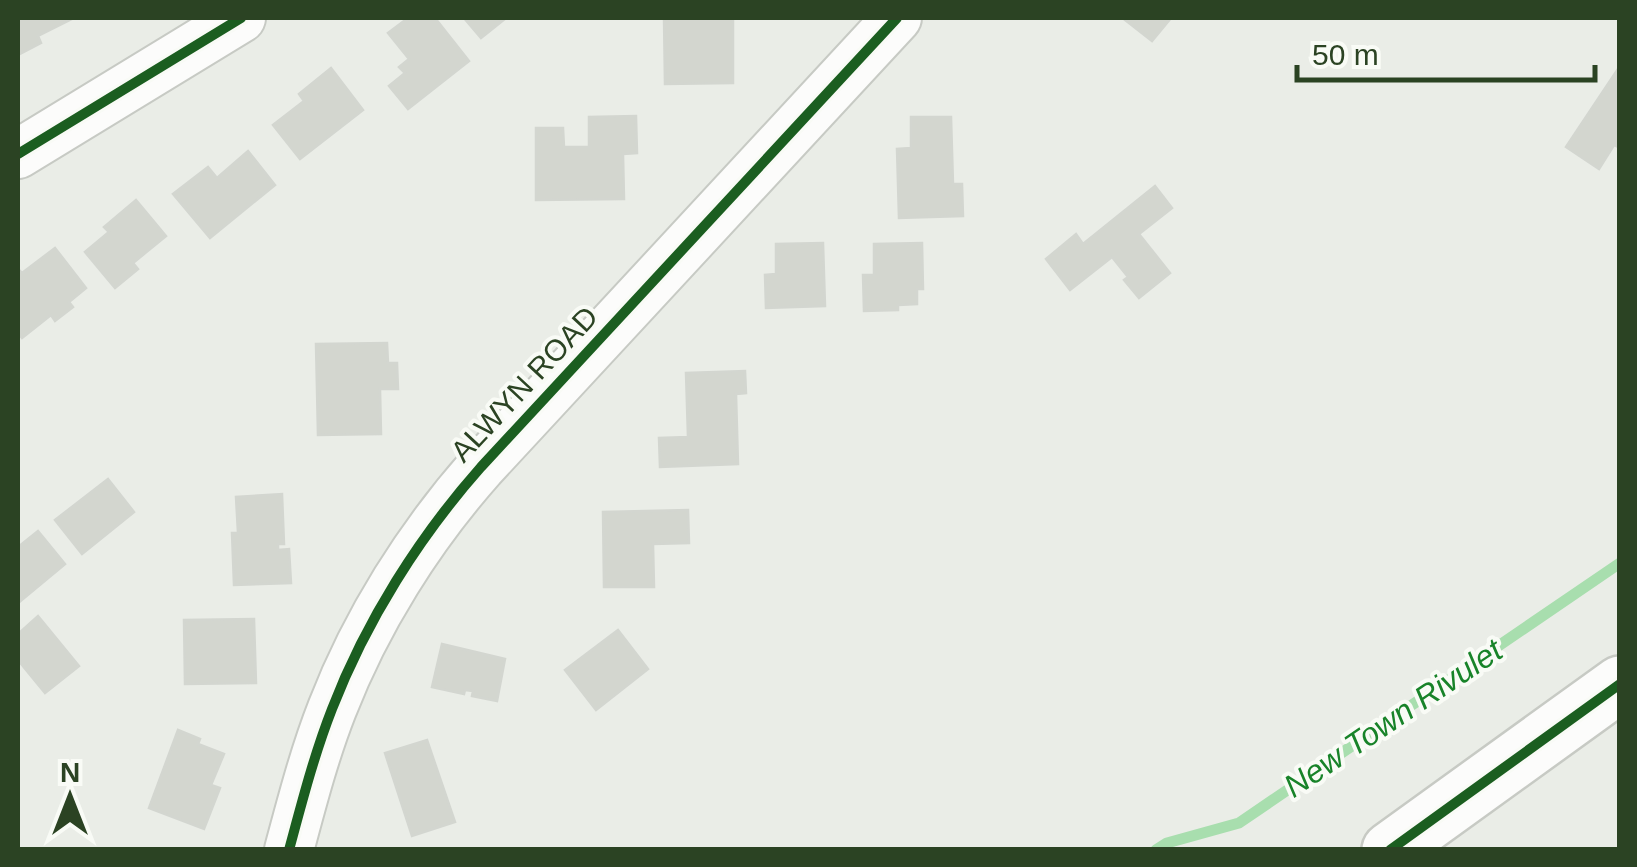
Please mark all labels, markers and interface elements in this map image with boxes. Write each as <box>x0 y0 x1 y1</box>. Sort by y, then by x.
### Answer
scale bar <box>1297 20 1594 82</box>
text: 50 m <box>1312 38 1379 71</box>
street label: ALWYN ROAD <box>444 300 604 468</box>
water label: New Town Rivulet <box>1277 631 1510 804</box>
north arrow <box>20 747 120 847</box>
text: N <box>60 757 80 788</box>

